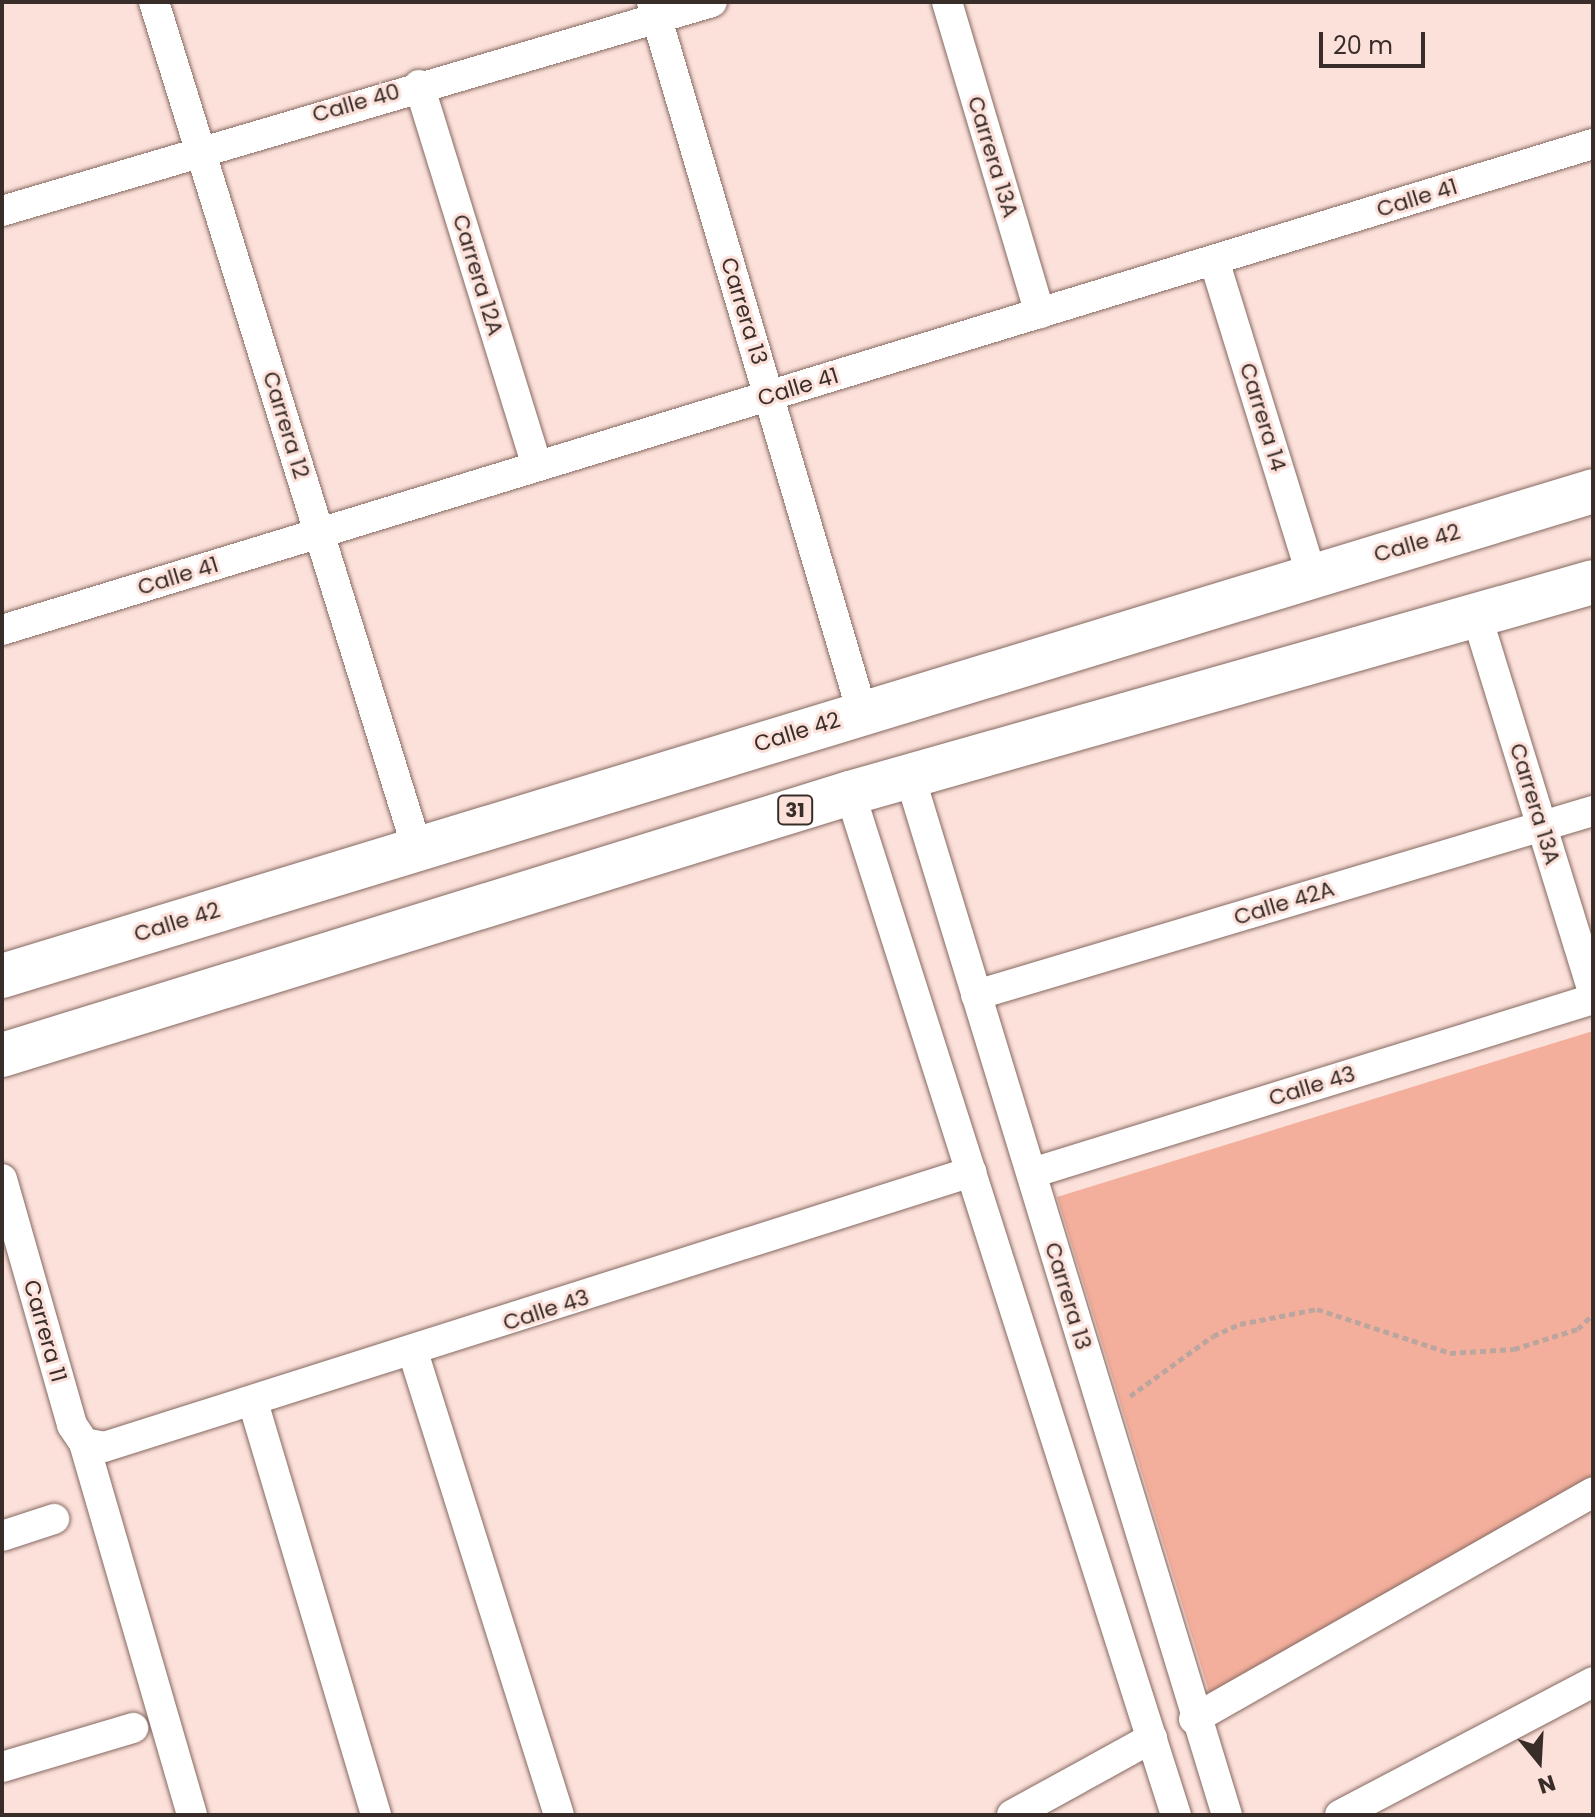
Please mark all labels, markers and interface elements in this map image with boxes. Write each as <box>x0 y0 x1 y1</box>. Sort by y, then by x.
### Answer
scale bar <box>1323 16 1429 66</box>
text: 20 m <box>1333 29 1393 62</box>
street label: Calle 40 <box>309 78 403 128</box>
street label: Carrera 13A <box>962 93 1024 221</box>
street label: Calle 41 <box>1373 173 1461 223</box>
street label: Carrera 12A <box>447 211 509 339</box>
street label: Carrera 13 <box>715 254 773 368</box>
street label: Carrera 14 <box>1234 360 1292 474</box>
street label: Calle 41 <box>754 362 842 412</box>
street label: Carrera 12 <box>257 368 315 482</box>
street label: Calle 42 <box>1371 518 1463 568</box>
street label: Calle 41 <box>134 551 222 601</box>
street label: Calle 42 <box>751 706 843 758</box>
street label: Carrera 13A <box>1504 740 1566 868</box>
road number: 31 <box>777 794 813 826</box>
street label: Calle 42A <box>1231 875 1337 931</box>
street label: Calle 42 <box>131 896 223 948</box>
street label: Calle 43 <box>1266 1060 1358 1112</box>
street label: Carrera 13 <box>1039 1239 1097 1353</box>
street label: Carrera 11 <box>18 1277 72 1385</box>
street label: Calle 43 <box>500 1284 592 1336</box>
north arrow <box>1499 1721 1579 1801</box>
text: N <box>1534 1767 1559 1802</box>

